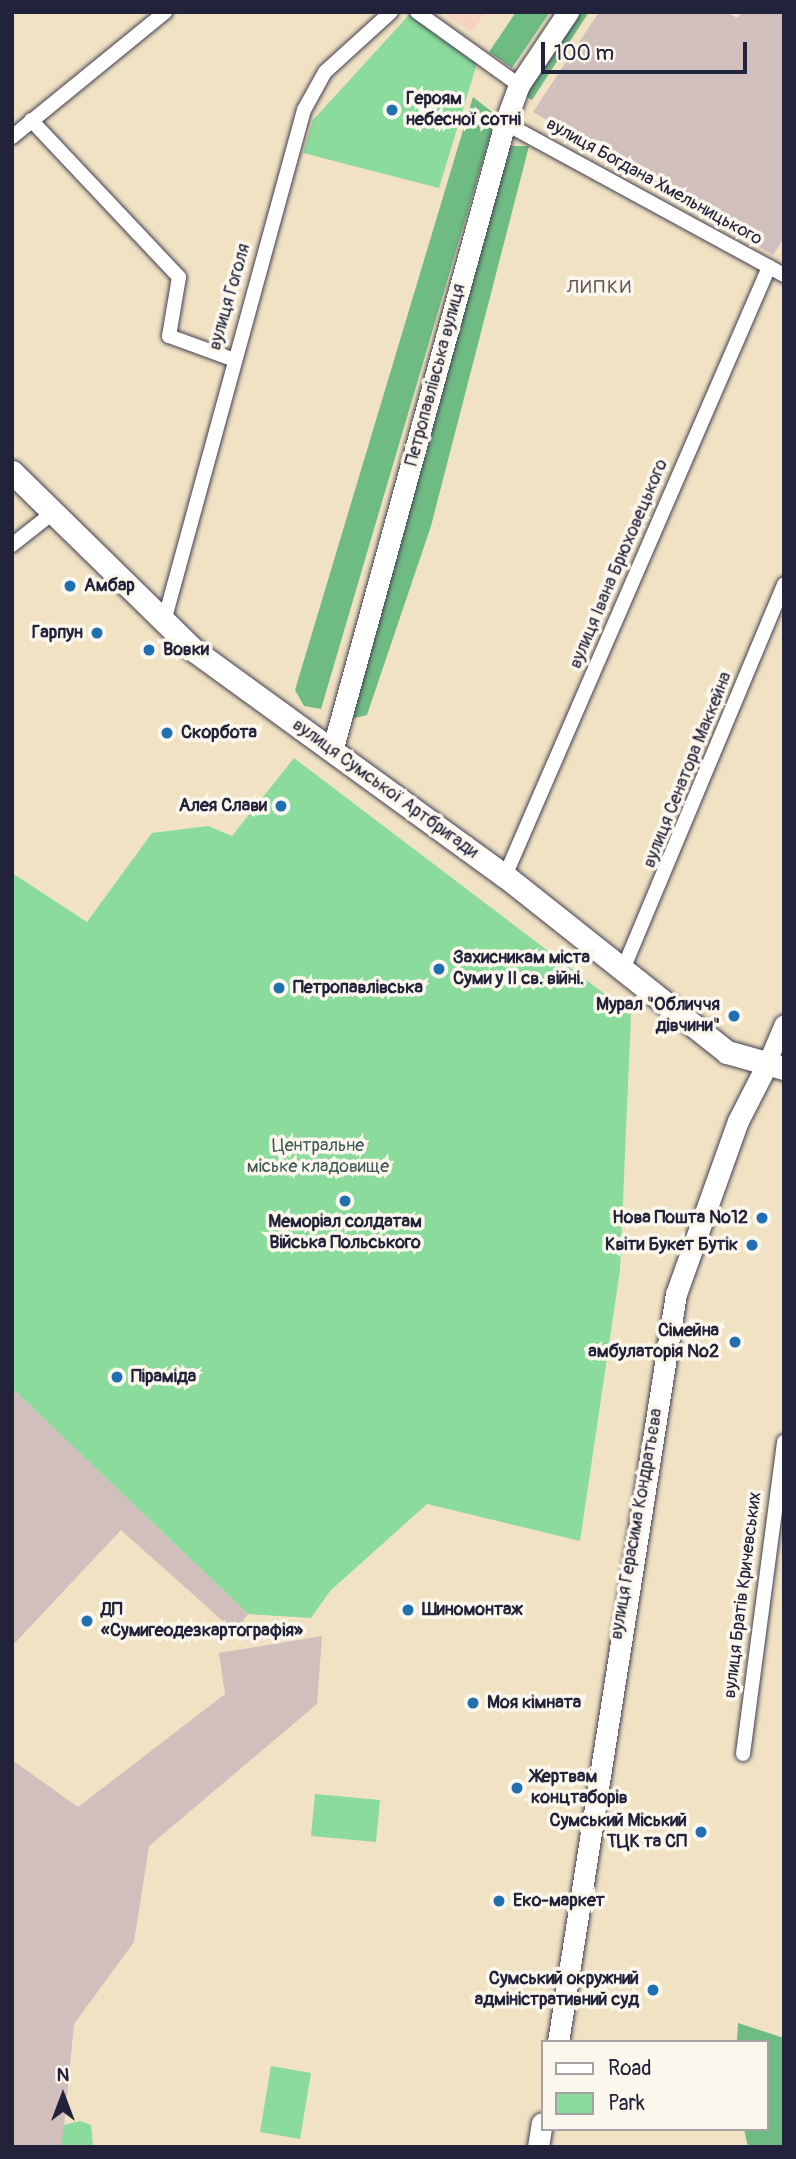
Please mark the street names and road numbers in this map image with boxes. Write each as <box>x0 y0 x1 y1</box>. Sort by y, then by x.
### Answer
street label: вулиця Богдана Хмельницького <box>542 114 766 250</box>
street label: вулиця Гоголя <box>205 241 255 353</box>
street label: Петропавлівська вулиця <box>401 282 471 468</box>
street label: вулиця Івана Брюховецького <box>565 456 673 672</box>
street label: вулиця Сенатора Маккейна <box>639 669 737 871</box>
street label: вулиця Сумської Артбригади <box>288 714 482 864</box>
street label: вулиця Герасима Кондратьєва <box>606 1407 668 1641</box>
street label: вулиця Братів Кричевських <box>720 1491 766 1699</box>

